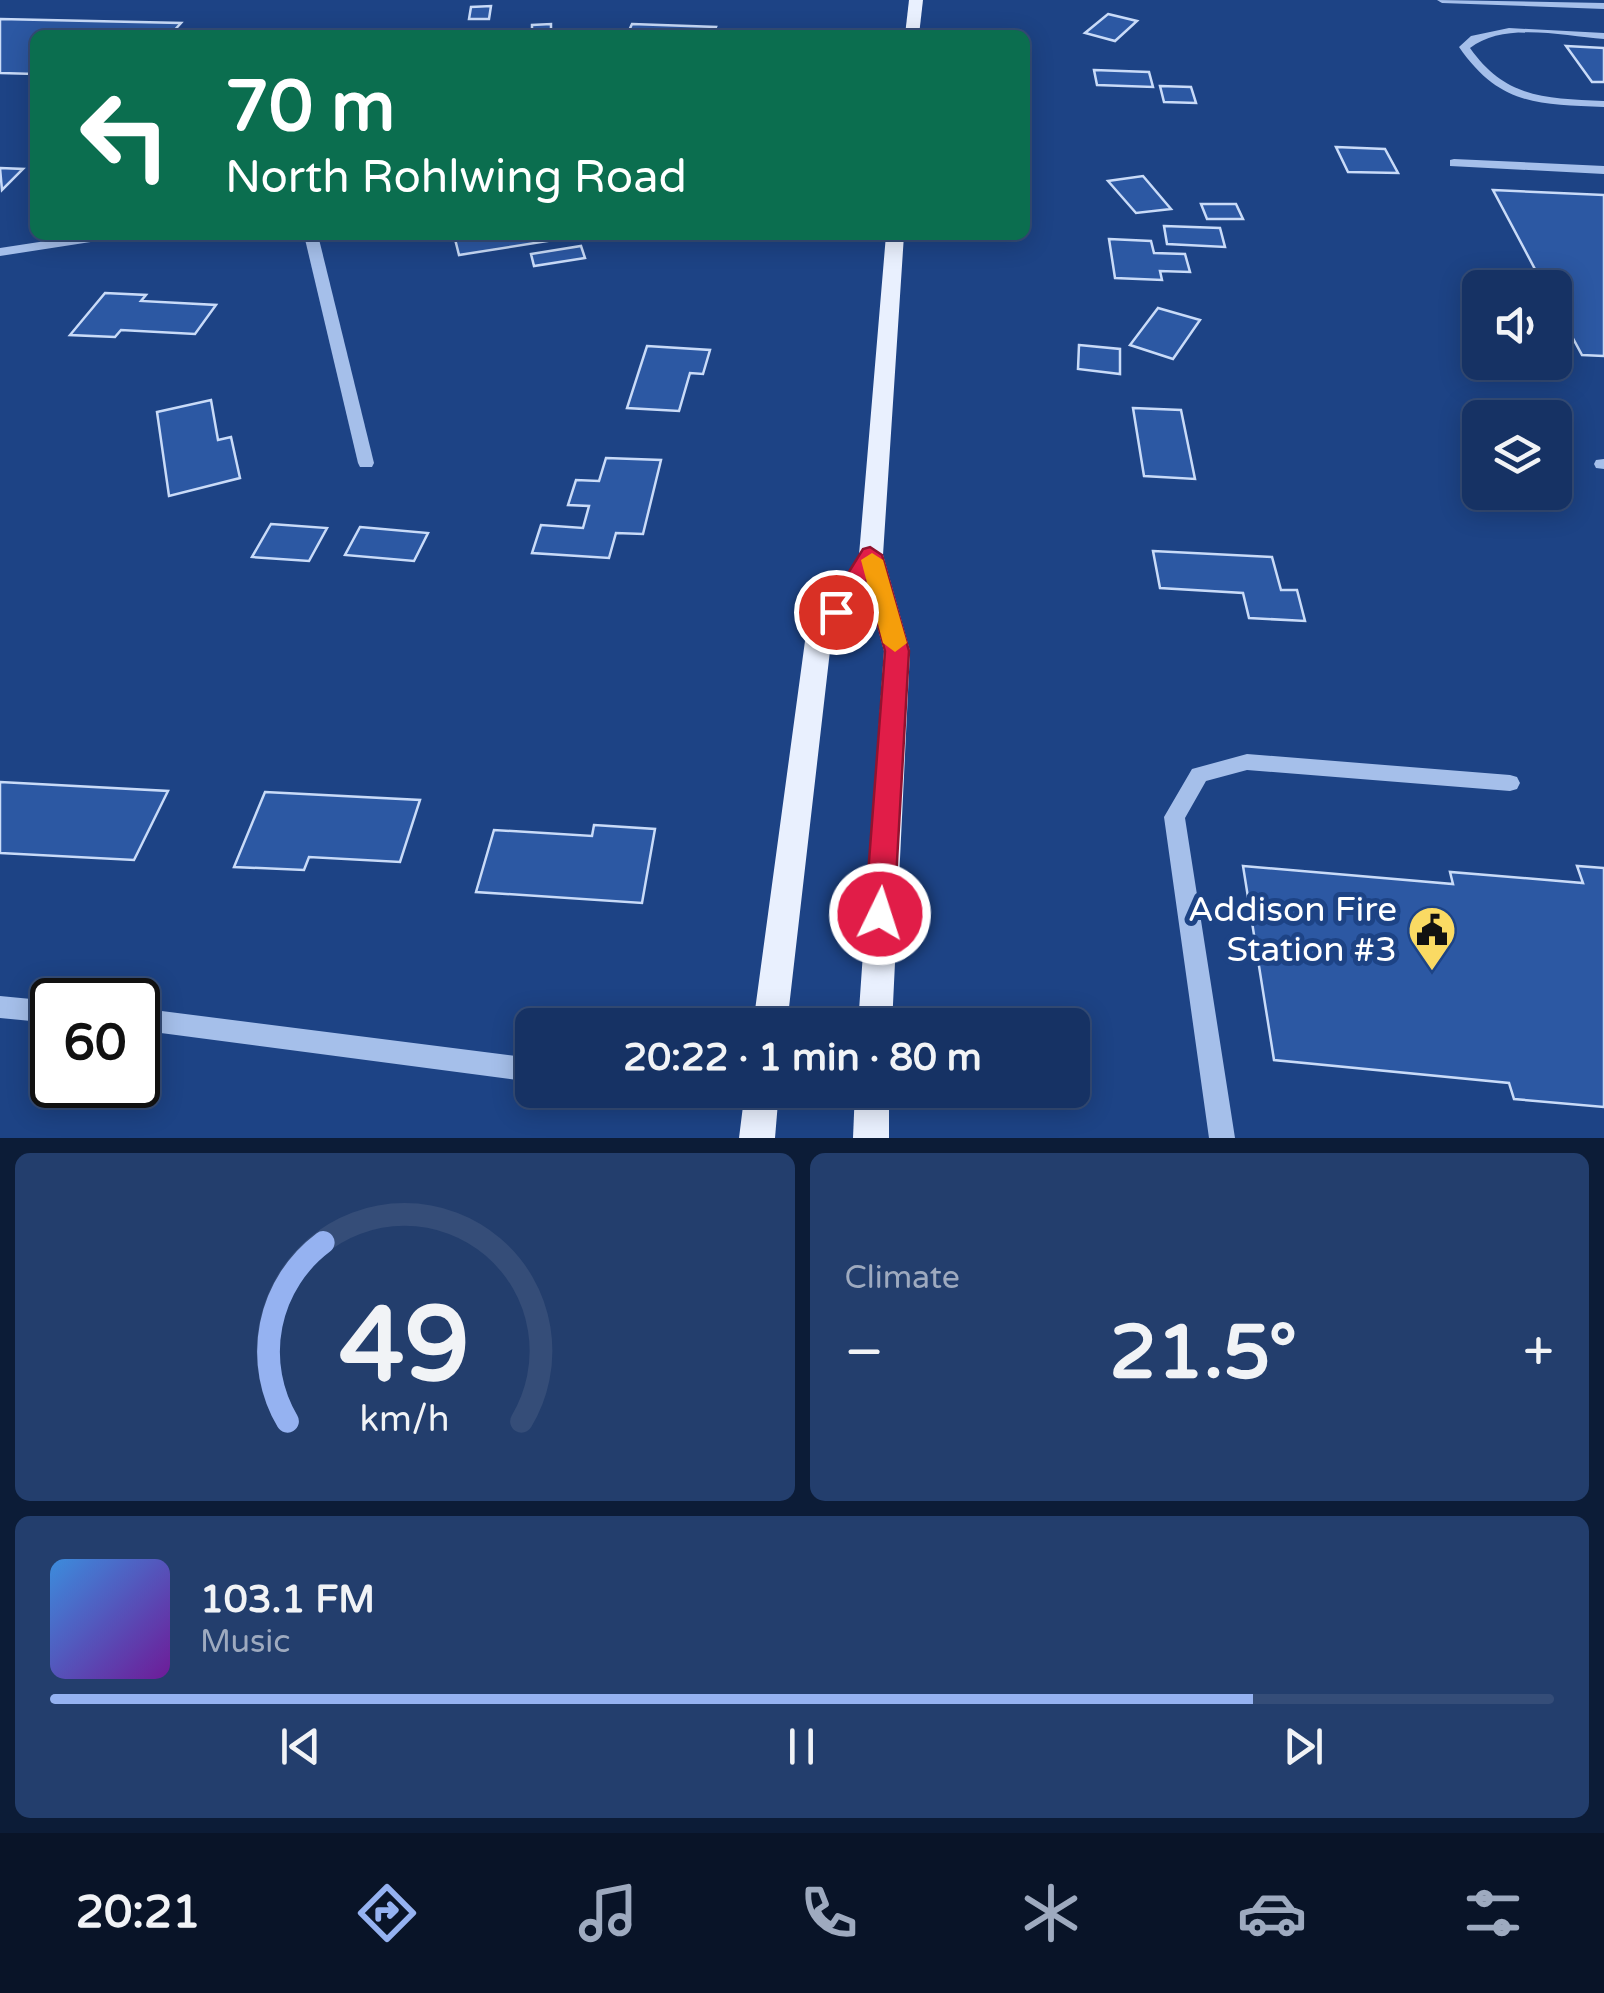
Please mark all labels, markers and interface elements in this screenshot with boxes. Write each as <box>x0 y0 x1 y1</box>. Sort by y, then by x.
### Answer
text: 70 m <box>225 66 395 150</box>
icon: left <box>60 70 190 200</box>
text: North Rohlwing Road <box>225 151 687 205</box>
map controls <box>1462 270 1572 510</box>
button: sound <box>1462 270 1572 380</box>
button: layers <box>1462 400 1572 510</box>
pin <box>794 570 879 655</box>
icon: arrive <box>809 585 864 640</box>
position arrow <box>828 862 932 966</box>
place label: Addison Fire Station #3 <box>1188 889 1397 971</box>
public building icon: Addison Fire Station #3 <box>1406 904 1458 972</box>
speed limit sign: 60 <box>30 978 160 1108</box>
text: 20:22 · 1 min · 80 m <box>623 1035 982 1081</box>
text: Climate <box>845 1259 960 1297</box>
text: 49 <box>339 1284 470 1409</box>
text: 21.5° <box>1110 1308 1297 1398</box>
text: − <box>845 1320 884 1386</box>
text: + <box>1523 1320 1554 1386</box>
text: km/h <box>360 1398 450 1441</box>
text: 103.1 FM <box>200 1577 375 1623</box>
text: Music <box>200 1623 290 1661</box>
icon: previous <box>273 1719 328 1774</box>
icon: pause <box>774 1719 829 1774</box>
icon: next <box>1276 1719 1331 1774</box>
icon: directions <box>352 1878 422 1948</box>
icon: music <box>573 1878 643 1948</box>
icon: phone <box>794 1878 864 1948</box>
icon: climate <box>1016 1878 1086 1948</box>
icon: car <box>1237 1878 1307 1948</box>
icon: filters <box>1458 1878 1528 1948</box>
text: 20:21 <box>76 1886 200 1940</box>

